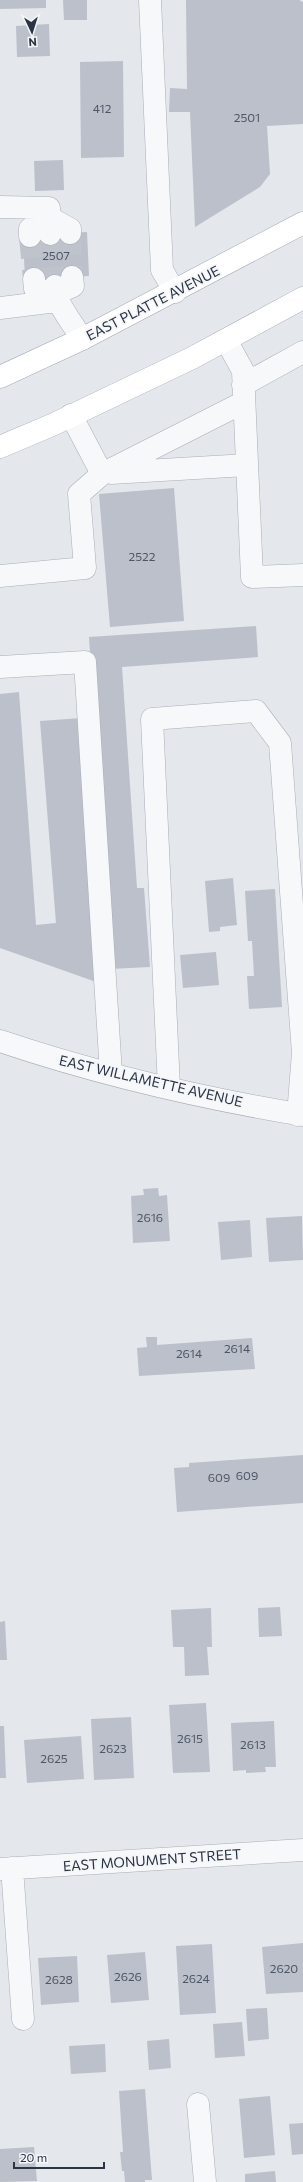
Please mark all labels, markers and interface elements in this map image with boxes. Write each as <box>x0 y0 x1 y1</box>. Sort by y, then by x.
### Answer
north arrow <box>12 12 52 52</box>
text: N <box>28 36 37 49</box>
house number: 412 <box>93 101 112 115</box>
house number: 2501 <box>234 110 260 124</box>
house number: 2507 <box>42 248 70 262</box>
street label: EAST PLATTE AVENUE <box>83 261 222 344</box>
house number: 2522 <box>129 549 156 563</box>
street label: EAST WILLAMETTE AVENUE <box>58 1051 245 1110</box>
house number: 2616 <box>137 1210 163 1224</box>
house number: 2614 <box>224 1341 250 1355</box>
house number: 2614 <box>176 1346 202 1360</box>
house number: 609 <box>236 1468 258 1482</box>
house number: 609 <box>208 1470 230 1484</box>
house number: 2615 <box>177 1731 203 1745</box>
house number: 2613 <box>240 1737 266 1751</box>
house number: 2623 <box>99 1741 127 1755</box>
house number: 2625 <box>40 1751 68 1765</box>
street label: EAST MONUMENT STREET <box>62 1845 242 1874</box>
house number: 2620 <box>270 1961 298 1975</box>
house number: 2626 <box>114 1969 142 1983</box>
house number: 2624 <box>182 1971 210 1985</box>
house number: 2628 <box>45 1972 73 1986</box>
scale bar <box>14 2144 104 2170</box>
text: 20 m <box>20 2150 47 2164</box>

